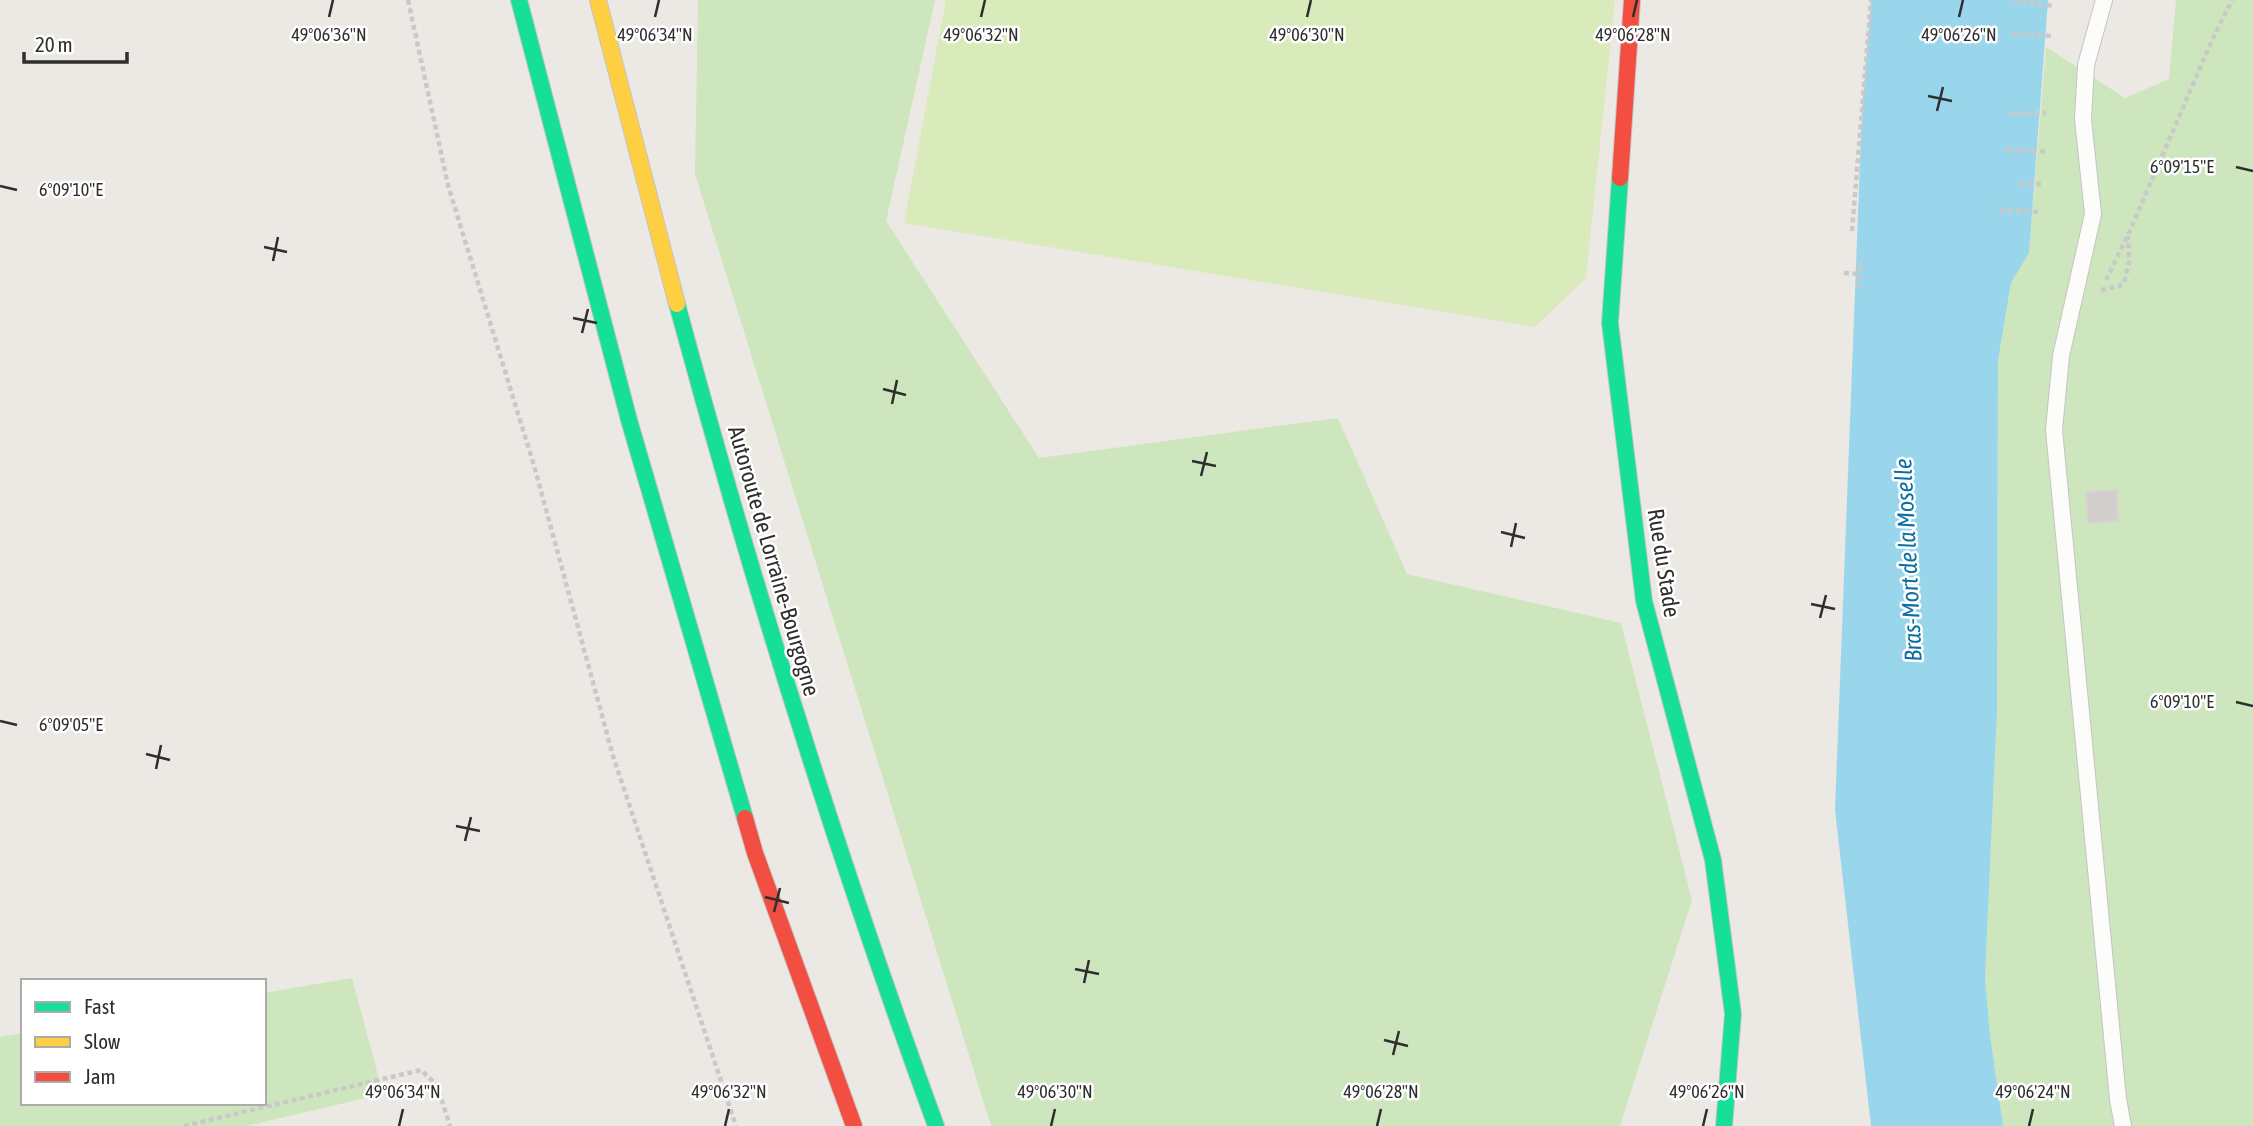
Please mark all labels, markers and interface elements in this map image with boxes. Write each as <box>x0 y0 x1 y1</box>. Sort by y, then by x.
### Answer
scale bar <box>24 21 128 65</box>
text: 49°06'36"N <box>291 24 367 45</box>
text: 49°06'34"N <box>617 24 693 45</box>
text: 49°06'32"N <box>943 24 1019 45</box>
text: 49°06'30"N <box>1269 24 1345 45</box>
text: 49°06'28"N <box>1595 24 1671 45</box>
text: 49°06'26"N <box>1921 24 1997 45</box>
text: 20 m <box>35 32 73 56</box>
text: 6°09'15"E <box>2150 156 2214 177</box>
text: 6°09'10"E <box>39 179 103 200</box>
street label: Autoroute de Lorraine-Bourgogne <box>723 423 825 699</box>
water label: Bras-Mort de la Moselle <box>1889 457 1927 662</box>
street label: Rue du Stade <box>1643 507 1685 619</box>
text: 6°09'10"E <box>2150 691 2214 712</box>
text: 6°09'05"E <box>39 714 103 735</box>
legend <box>21 979 266 1105</box>
text: Fast <box>84 994 115 1018</box>
text: Slow <box>84 1029 121 1053</box>
text: Jam <box>84 1064 116 1088</box>
text: 49°06'34"N <box>365 1081 441 1102</box>
text: 49°06'32"N <box>691 1081 767 1102</box>
text: 49°06'30"N <box>1017 1081 1093 1102</box>
text: 49°06'28"N <box>1343 1081 1419 1102</box>
text: 49°06'26"N <box>1669 1081 1745 1102</box>
text: 49°06'24"N <box>1995 1081 2071 1102</box>

